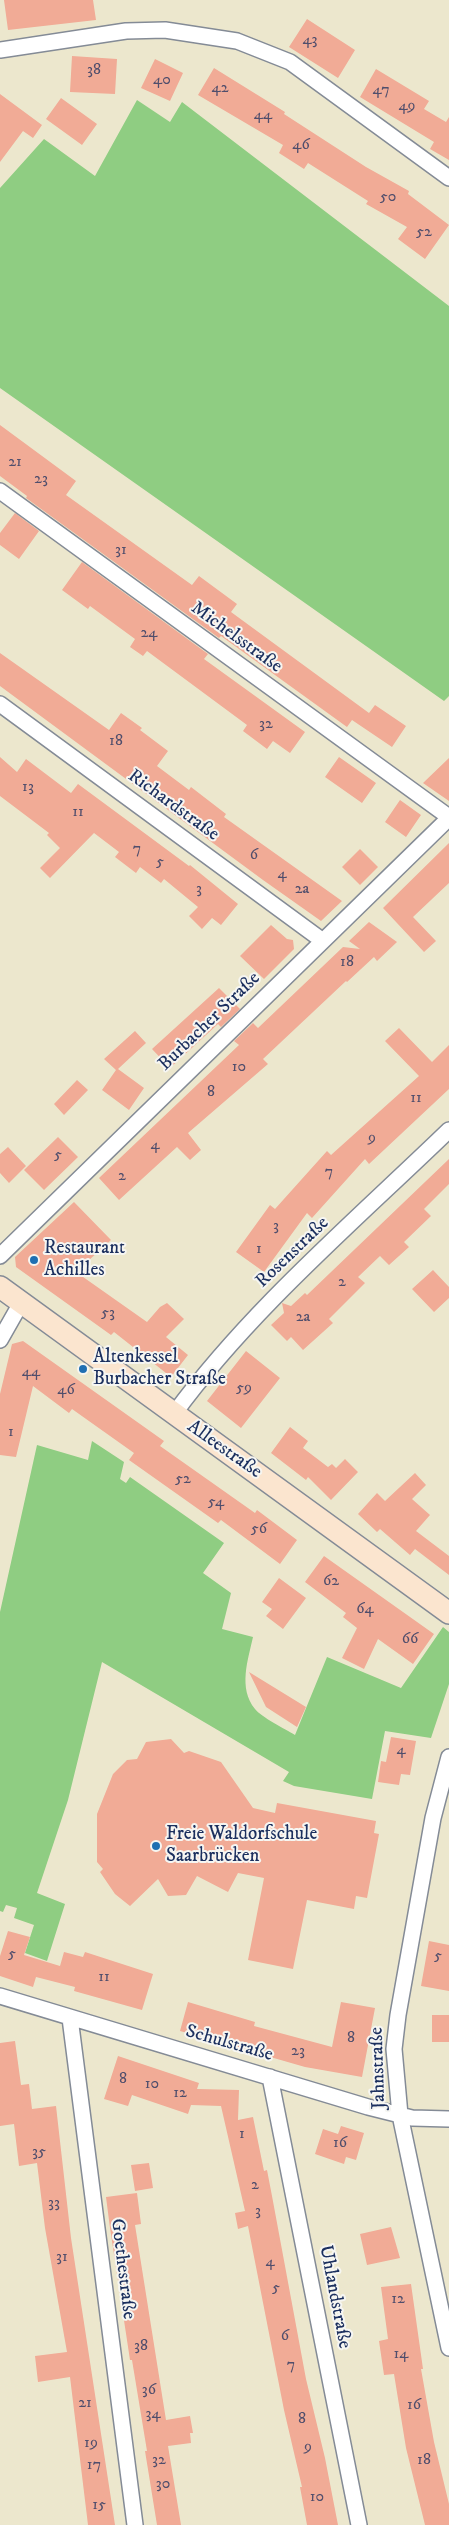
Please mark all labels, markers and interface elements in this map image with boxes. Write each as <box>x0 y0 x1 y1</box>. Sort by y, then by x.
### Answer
house number: 43 <box>302 31 318 51</box>
house number: 38 <box>87 61 101 81</box>
house number: 40 <box>153 71 171 91</box>
house number: 42 <box>211 79 229 99</box>
house number: 47 <box>372 81 390 101</box>
house number: 49 <box>398 97 416 117</box>
house number: 44 <box>254 106 272 126</box>
house number: 46 <box>292 136 310 156</box>
house number: 50 <box>380 188 396 208</box>
house number: 52 <box>416 223 432 243</box>
house number: 21 <box>8 453 22 473</box>
house number: 23 <box>34 470 48 490</box>
house number: 31 <box>115 541 127 561</box>
street label: Michelsstraße <box>186 597 286 679</box>
house number: 24 <box>140 624 158 644</box>
house number: 32 <box>259 715 273 735</box>
house number: 18 <box>109 732 123 752</box>
street label: Richardstraße <box>123 765 223 847</box>
house number: 13 <box>22 778 34 798</box>
house number: 11 <box>72 803 84 823</box>
house number: 7 <box>133 840 141 860</box>
house number: 6 <box>250 846 258 866</box>
house number: 5 <box>156 853 164 873</box>
house number: 4 <box>277 865 287 885</box>
house number: 3 <box>196 880 202 900</box>
house number: 2a <box>295 880 309 900</box>
house number: 18 <box>340 953 354 973</box>
street label: Burbacher Straße <box>154 968 266 1076</box>
house number: 10 <box>232 1058 246 1078</box>
house number: 8 <box>207 1083 215 1103</box>
house number: 11 <box>410 1089 422 1109</box>
house number: 9 <box>368 1129 376 1149</box>
house number: 4 <box>150 1136 160 1156</box>
house number: 5 <box>54 1146 62 1166</box>
house number: 7 <box>325 1163 333 1183</box>
house number: 2 <box>118 1167 126 1187</box>
street label: Rosenstraße <box>252 1213 334 1293</box>
house number: 3 <box>273 1217 279 1237</box>
place label: Restaurant Achilles <box>44 1238 125 1282</box>
house number: 1 <box>256 1240 262 1260</box>
marker: Restaurant Achilles <box>28 1254 40 1266</box>
house number: 2 <box>338 1273 346 1293</box>
house number: 53 <box>101 1304 115 1324</box>
house number: 2a <box>296 1308 310 1328</box>
place label: Altenkessel Burbacher Straße <box>93 1347 226 1391</box>
house number: 44 <box>22 1363 40 1383</box>
marker: Altenkessel Burbacher Straße <box>77 1363 89 1375</box>
house number: 59 <box>236 1379 252 1399</box>
house number: 46 <box>57 1381 75 1401</box>
street label: Alleestraße <box>182 1416 266 1484</box>
house number: 1 <box>8 1423 14 1443</box>
house number: 52 <box>175 1470 191 1490</box>
house number: 54 <box>208 1493 224 1513</box>
house number: 56 <box>251 1520 267 1540</box>
house number: 62 <box>323 1572 339 1592</box>
house number: 64 <box>356 1600 374 1620</box>
house number: 66 <box>402 1630 418 1650</box>
house number: 4 <box>396 1741 406 1761</box>
place label: Freie Waldorfschule Saarbrücken <box>166 1824 317 1868</box>
marker: Freie Waldorfschule Saarbrücken <box>150 1840 162 1852</box>
house number: 5 <box>8 1945 16 1965</box>
house number: 5 <box>434 1947 442 1967</box>
house number: 11 <box>98 1968 110 1988</box>
street label: Schulstraße <box>183 2021 275 2067</box>
street label: Jahnstraße <box>366 2027 392 2109</box>
house number: 8 <box>347 2029 355 2049</box>
house number: 23 <box>291 2042 305 2062</box>
house number: 8 <box>119 2070 127 2090</box>
house number: 10 <box>145 2075 159 2095</box>
house number: 12 <box>173 2084 187 2104</box>
house number: 1 <box>239 2125 245 2145</box>
house number: 16 <box>333 2134 347 2154</box>
house number: 35 <box>32 2143 46 2163</box>
house number: 2 <box>251 2176 259 2196</box>
house number: 33 <box>48 2194 60 2214</box>
house number: 3 <box>255 2202 261 2222</box>
street label: Goethestraße <box>105 2217 139 2321</box>
street label: Uhlandstraße <box>313 2243 355 2351</box>
house number: 31 <box>56 2248 68 2268</box>
house number: 4 <box>265 2253 275 2273</box>
house number: 5 <box>272 2279 280 2299</box>
house number: 12 <box>391 2290 405 2310</box>
house number: 6 <box>281 2327 289 2347</box>
house number: 38 <box>134 2337 148 2357</box>
house number: 14 <box>393 2345 409 2365</box>
house number: 7 <box>287 2356 295 2376</box>
house number: 36 <box>142 2381 156 2401</box>
house number: 21 <box>78 2394 92 2414</box>
house number: 16 <box>407 2396 421 2416</box>
house number: 34 <box>145 2405 161 2425</box>
house number: 8 <box>298 2410 306 2430</box>
house number: 19 <box>84 2434 98 2454</box>
house number: 9 <box>304 2438 312 2458</box>
house number: 32 <box>152 2451 166 2471</box>
house number: 18 <box>417 2451 431 2471</box>
house number: 17 <box>87 2456 101 2476</box>
house number: 30 <box>156 2475 170 2495</box>
house number: 10 <box>310 2488 324 2508</box>
house number: 15 <box>92 2496 106 2516</box>

